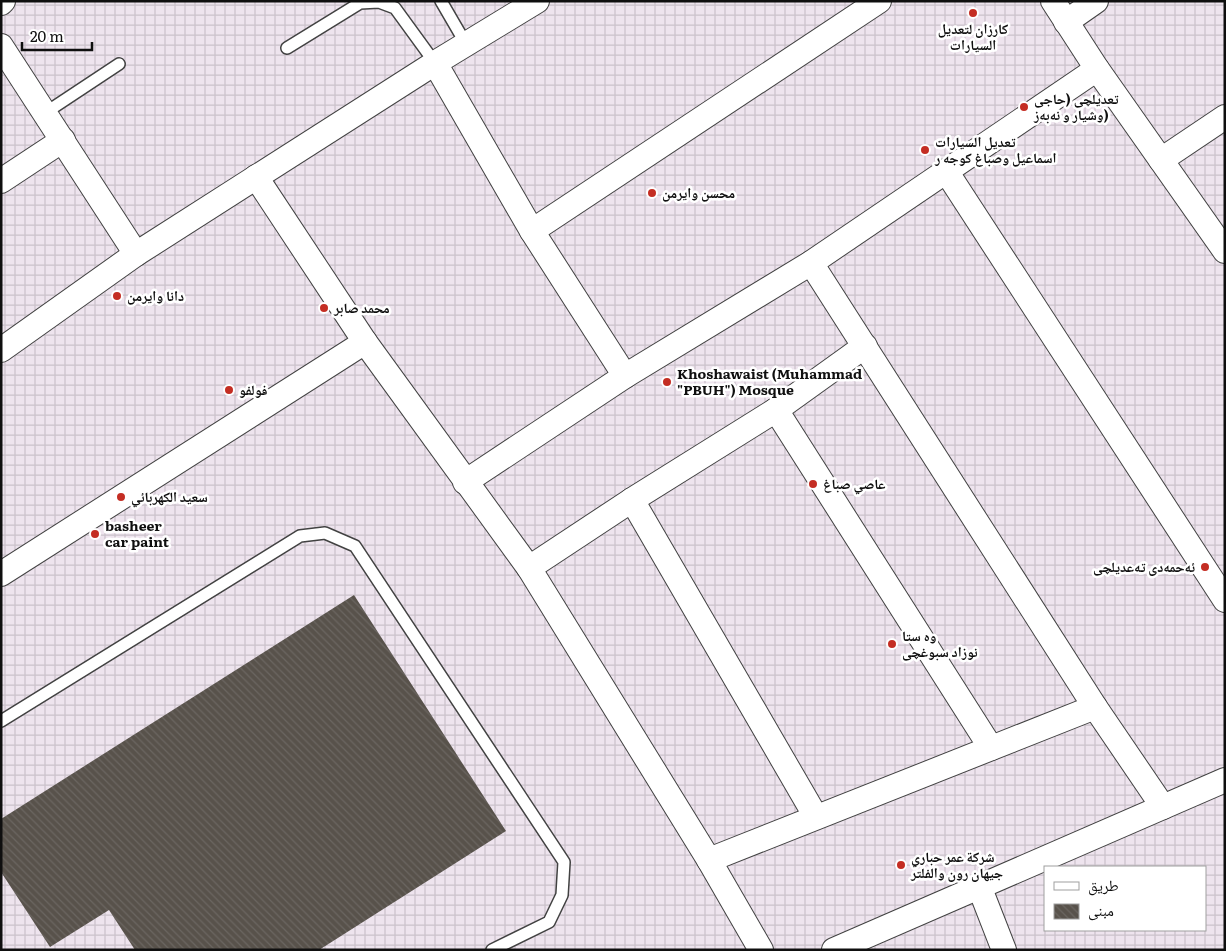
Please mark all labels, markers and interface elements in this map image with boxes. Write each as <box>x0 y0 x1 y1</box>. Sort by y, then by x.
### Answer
marker: كارزان لتعديل السيارات <box>967 7 979 19</box>
place label: كارزان لتعديل السيارات <box>938 18 1008 54</box>
scale bar <box>22 20 92 52</box>
text: 20 m <box>30 24 64 47</box>
place label: تعديلچى (حاجى وشيار و نەبەز) <box>1033 88 1119 124</box>
marker: تعديلچى (حاجى وشيار و نەبەز) <box>1018 101 1030 113</box>
place label: تعديل السيارات اسماعيل وصباغ كوجه ر <box>934 131 1057 167</box>
marker: تعديل السيارات اسماعيل وصباغ كوجه ر <box>919 144 931 156</box>
place label: محسن وایرمن <box>662 182 735 202</box>
marker: محسن وایرمن <box>646 187 658 199</box>
place label: دانا وایرمن <box>127 285 184 305</box>
marker: دانا وایرمن <box>111 290 123 302</box>
place label: محمد صابر <box>333 297 390 317</box>
marker: محمد صابر <box>318 302 330 314</box>
place label: Khoshawaist (Muhammad "PBUH") Mosque <box>677 363 862 399</box>
marker: Khoshawaist (Muhammad "PBUH") Mosque <box>661 376 673 388</box>
place label: فولفو <box>239 379 267 399</box>
marker: فولفو <box>223 384 235 396</box>
place label: عاصي صباغ <box>823 473 886 495</box>
marker: عاصي صباغ <box>807 478 819 490</box>
place label: سعيد الكهربائي <box>131 486 208 508</box>
marker: سعيد الكهربائي <box>115 491 127 503</box>
place label: basheer car paint <box>105 515 170 551</box>
marker: basheer car paint <box>89 528 101 540</box>
place label: ئەحمەدی تەعدیلچی <box>1093 556 1195 576</box>
marker: ئەحمەدی تەعدیلچی <box>1199 561 1211 573</box>
place label: وه ستا نوزاد سبوغچى <box>902 625 978 661</box>
marker: وه ستا نوزاد سبوغچى <box>886 638 898 650</box>
place label: شركة عمر حباري جيھان رون والفلتر <box>910 846 1003 882</box>
marker: شركة عمر حباري جيھان رون والفلتر <box>895 859 907 871</box>
legend <box>1044 866 1206 931</box>
text: طريق <box>1088 873 1119 896</box>
text: مبنى <box>1088 898 1114 921</box>

